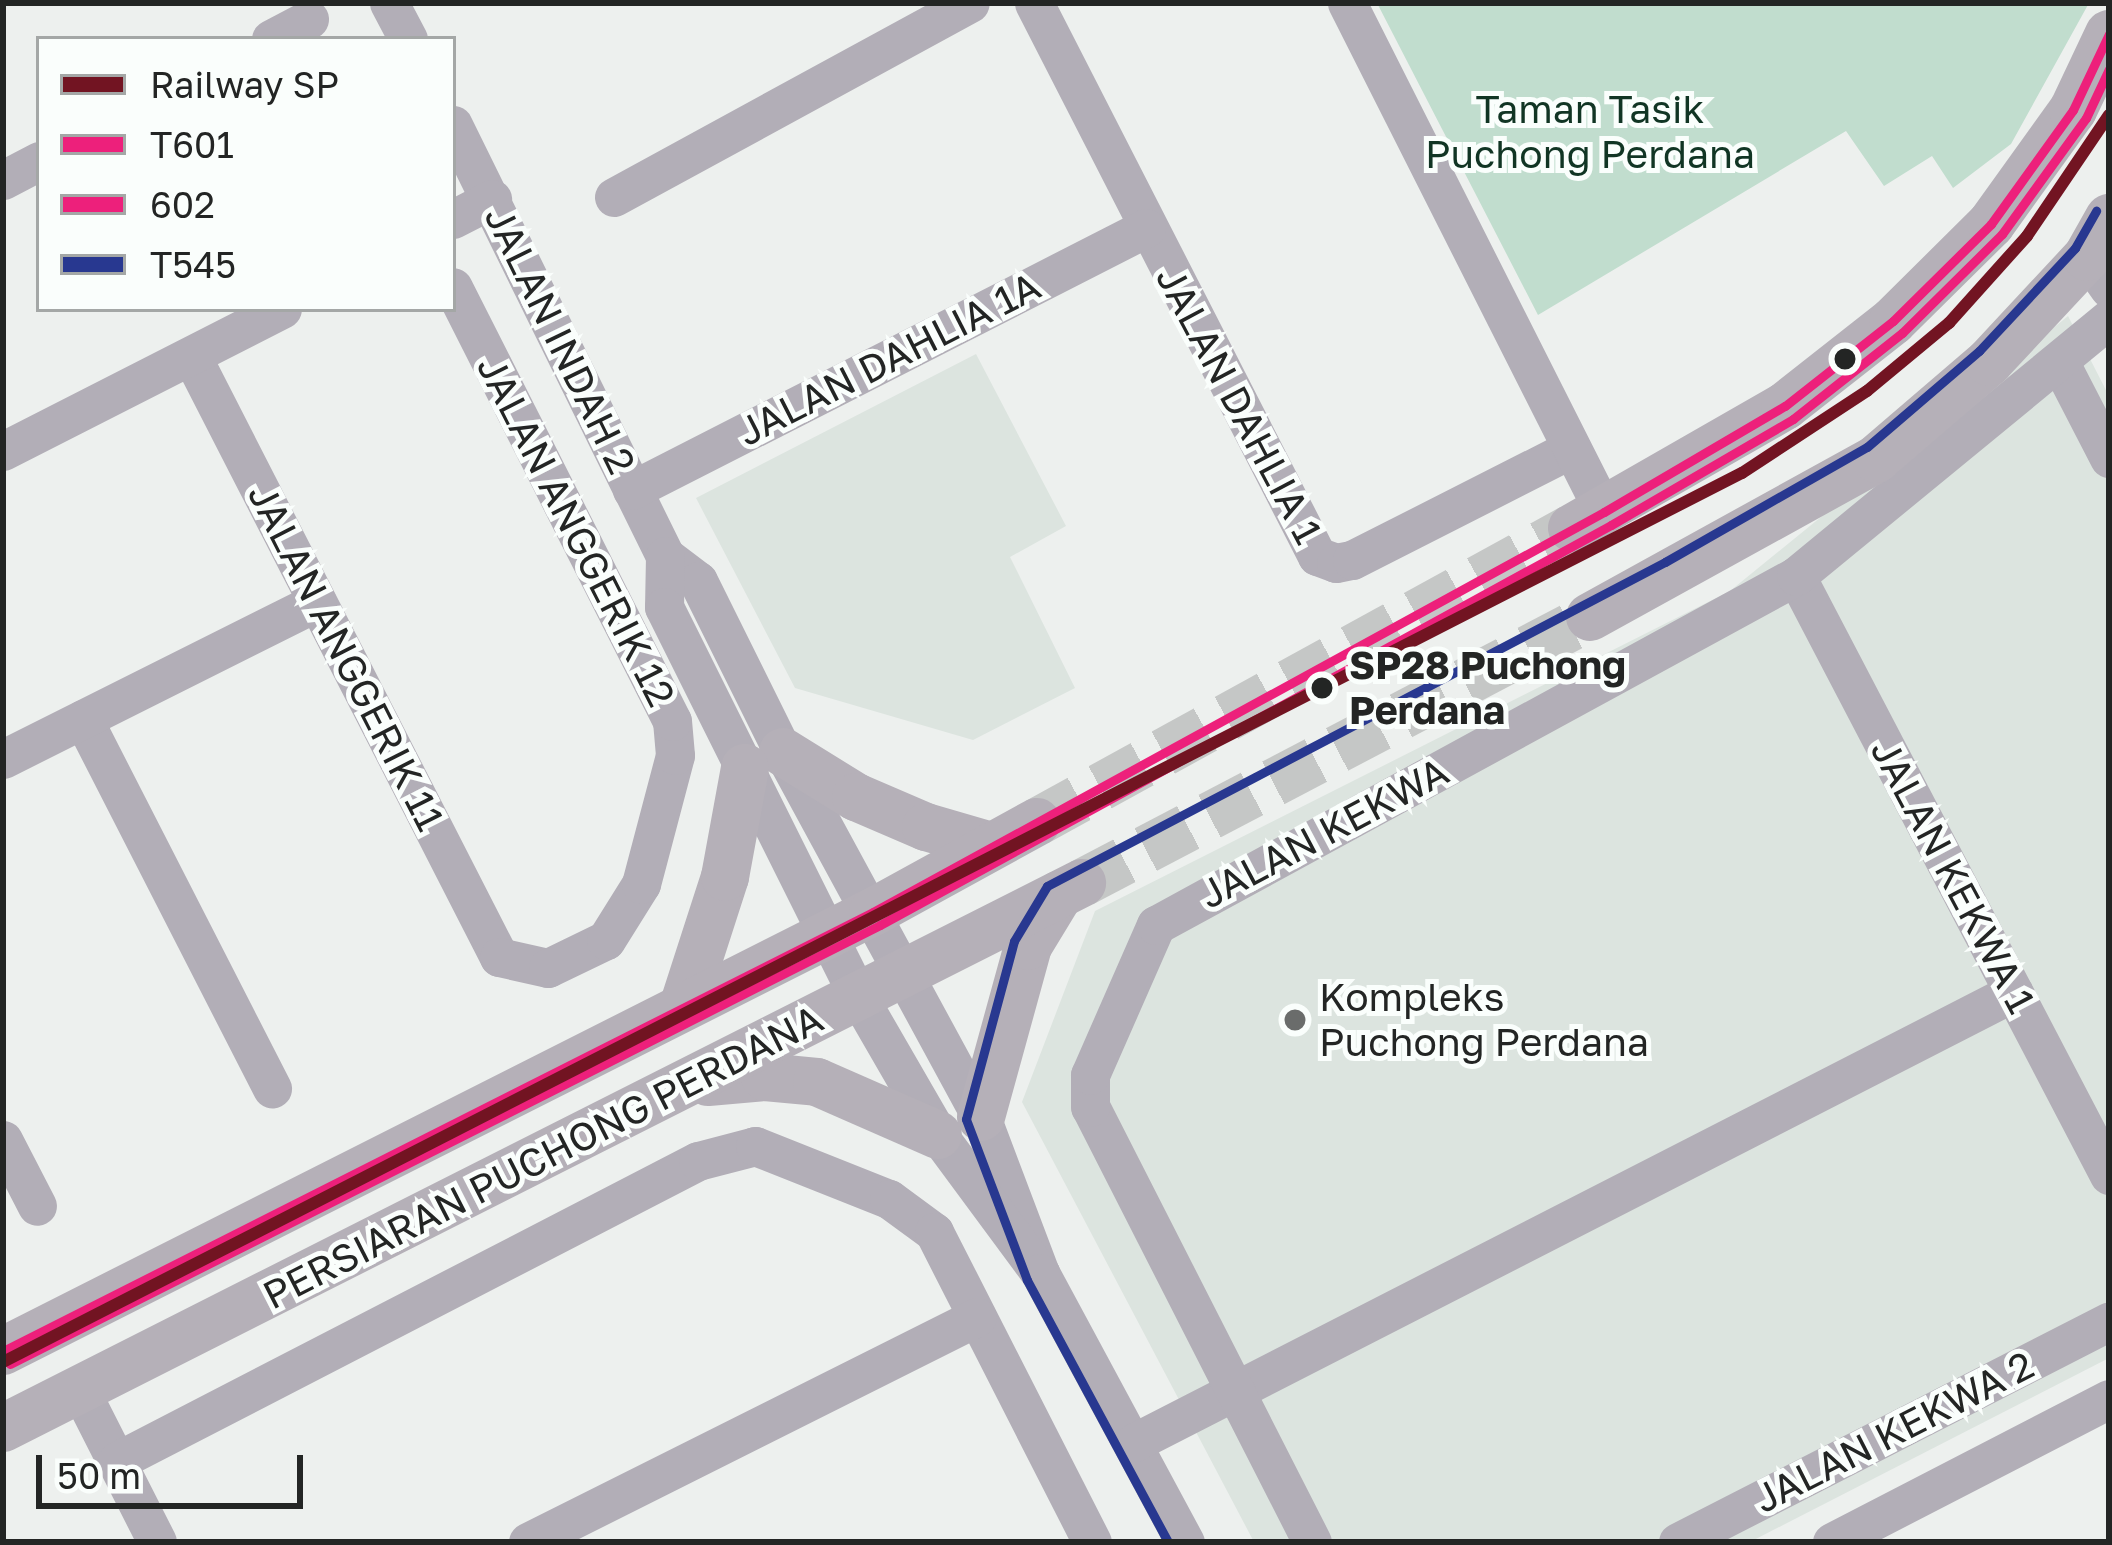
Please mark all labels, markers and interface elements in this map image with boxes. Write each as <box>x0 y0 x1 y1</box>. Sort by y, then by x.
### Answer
legend <box>36 36 456 312</box>
text: Railway SP <box>150 63 339 106</box>
park label: Taman Tasik Puchong Perdana <box>1425 87 1755 178</box>
text: T601 <box>150 123 234 166</box>
text: 602 <box>150 183 215 226</box>
street label: JALAN INDAH 2 <box>475 198 645 482</box>
text: T545 <box>150 243 236 286</box>
street label: JALAN DAHLIA 1 <box>1146 258 1332 552</box>
street label: JALAN DAHLIA 1A <box>730 263 1048 455</box>
street label: JALAN ANGGERIK 12 <box>467 348 685 714</box>
unlabelled marker <box>1834 348 1856 370</box>
street label: JALAN ANGGERIK 11 <box>238 476 454 838</box>
place label: SP28 Puchong Perdana <box>1349 643 1626 734</box>
marker: SP28 Puchong Perdana <box>1306 672 1338 704</box>
street label: JALAN KEKWA 1 <box>1861 731 2045 1021</box>
street label: JALAN KEKWA <box>1192 748 1456 918</box>
place label: Kompleks Puchong Perdana <box>1319 975 1649 1066</box>
street label: PERSIARAN PUCHONG PERDANA <box>256 995 830 1319</box>
marker: Kompleks Puchong Perdana <box>1282 1007 1308 1033</box>
street label: JALAN KEKWA 2 <box>1747 1341 2041 1523</box>
scale bar <box>42 1431 309 1505</box>
text: 50 m <box>57 1454 141 1497</box>

